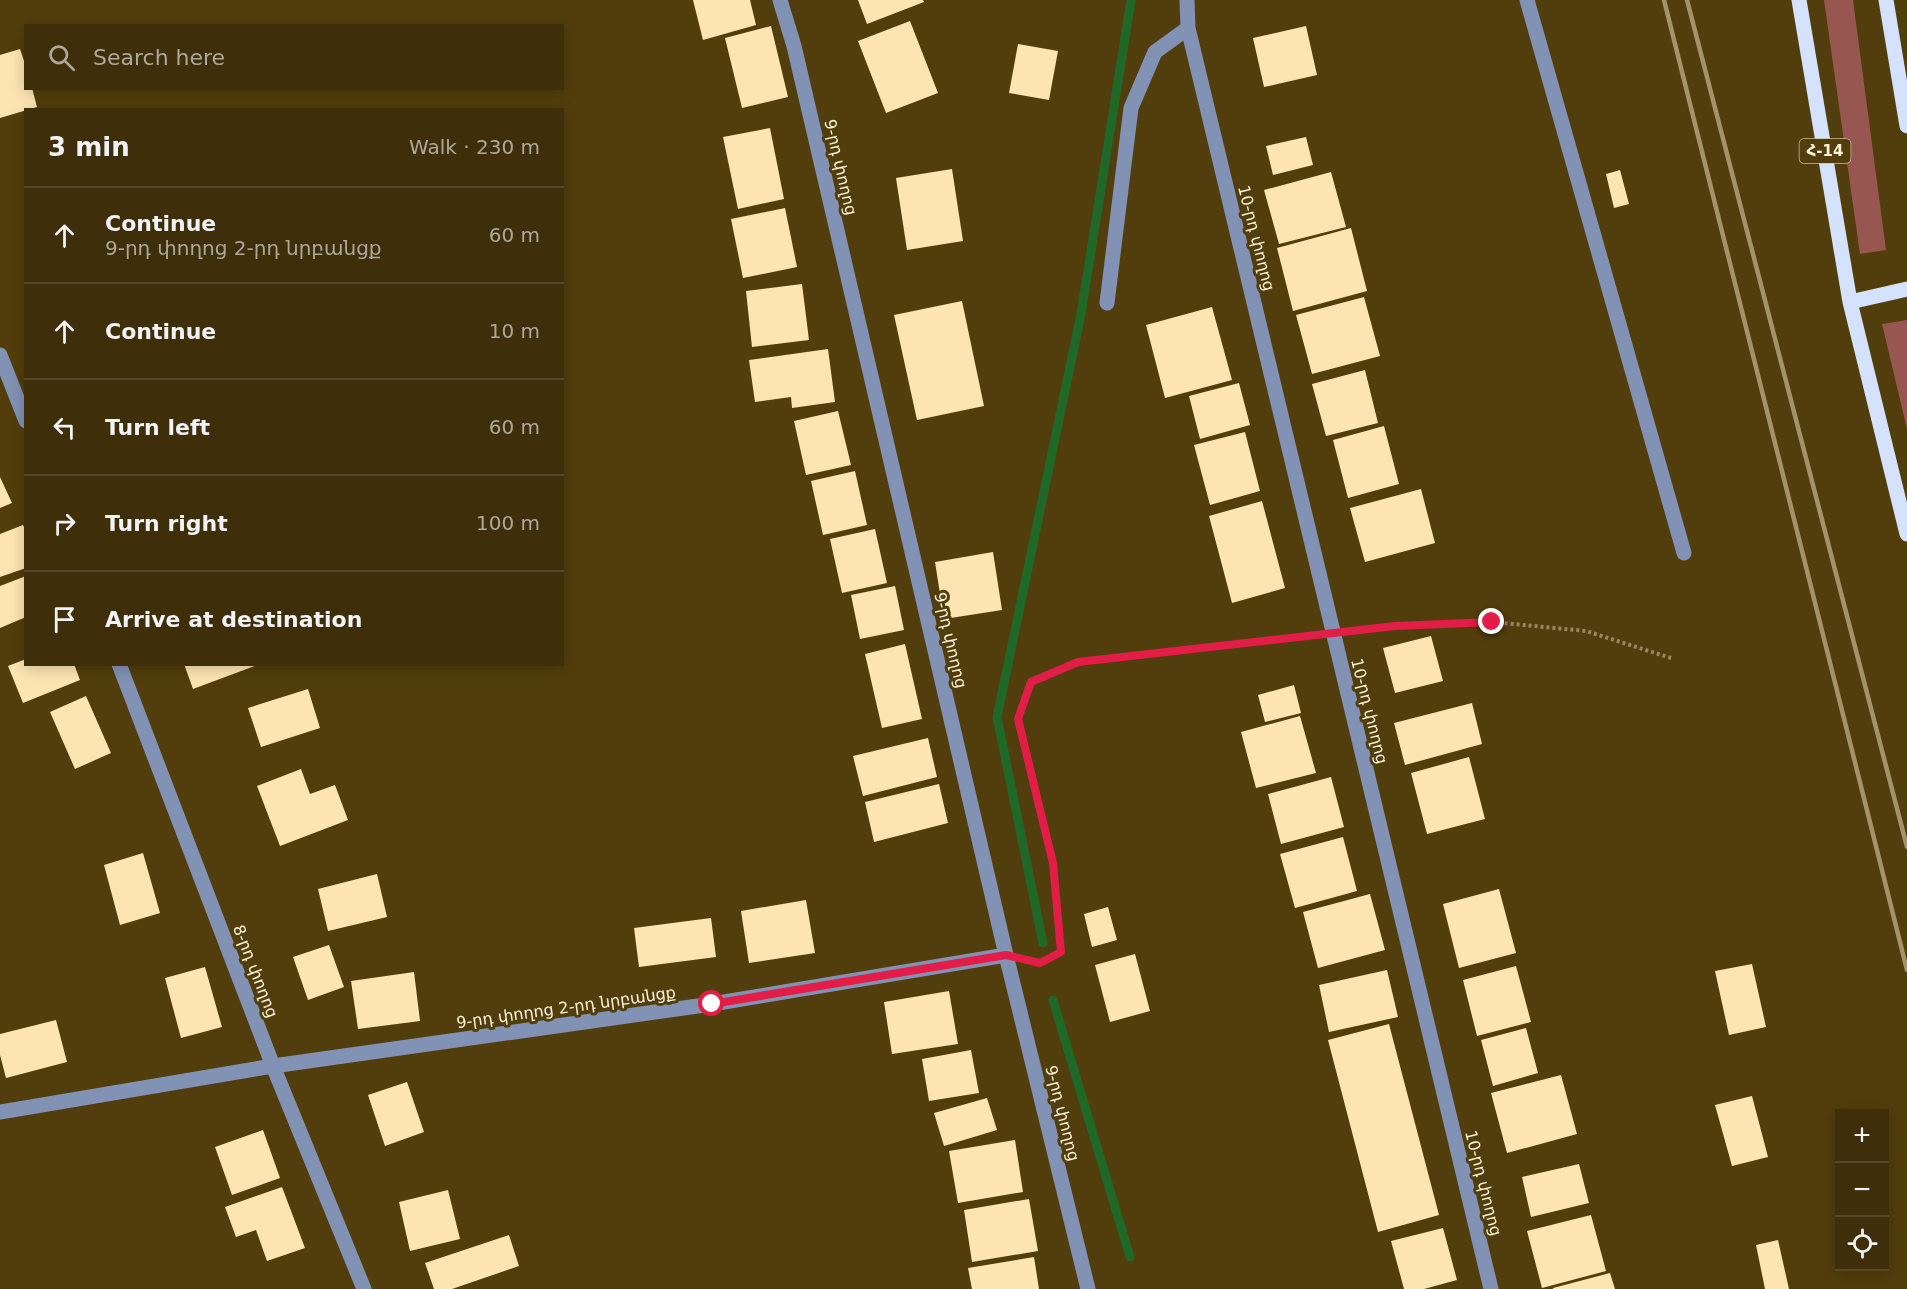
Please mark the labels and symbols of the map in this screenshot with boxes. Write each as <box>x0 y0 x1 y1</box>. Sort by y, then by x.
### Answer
street label: 9-րդ փողոց <box>820 117 861 217</box>
road number: Հ-14 <box>1800 139 1850 163</box>
street label: 10-րդ փողոց <box>1234 183 1279 293</box>
street label: 9-րդ փողոց <box>930 590 971 690</box>
route end <box>1478 608 1504 634</box>
street label: 10-րդ փողոց <box>1347 656 1392 766</box>
street label: 8-րդ փողոց <box>229 922 282 1020</box>
street label: 9-րդ փողոց 2-րդ նրբանցք <box>455 983 677 1032</box>
route start <box>698 990 724 1016</box>
street label: 9-րդ փողոց <box>1041 1063 1084 1163</box>
street label: 10-րդ փողոց <box>1461 1128 1506 1238</box>

